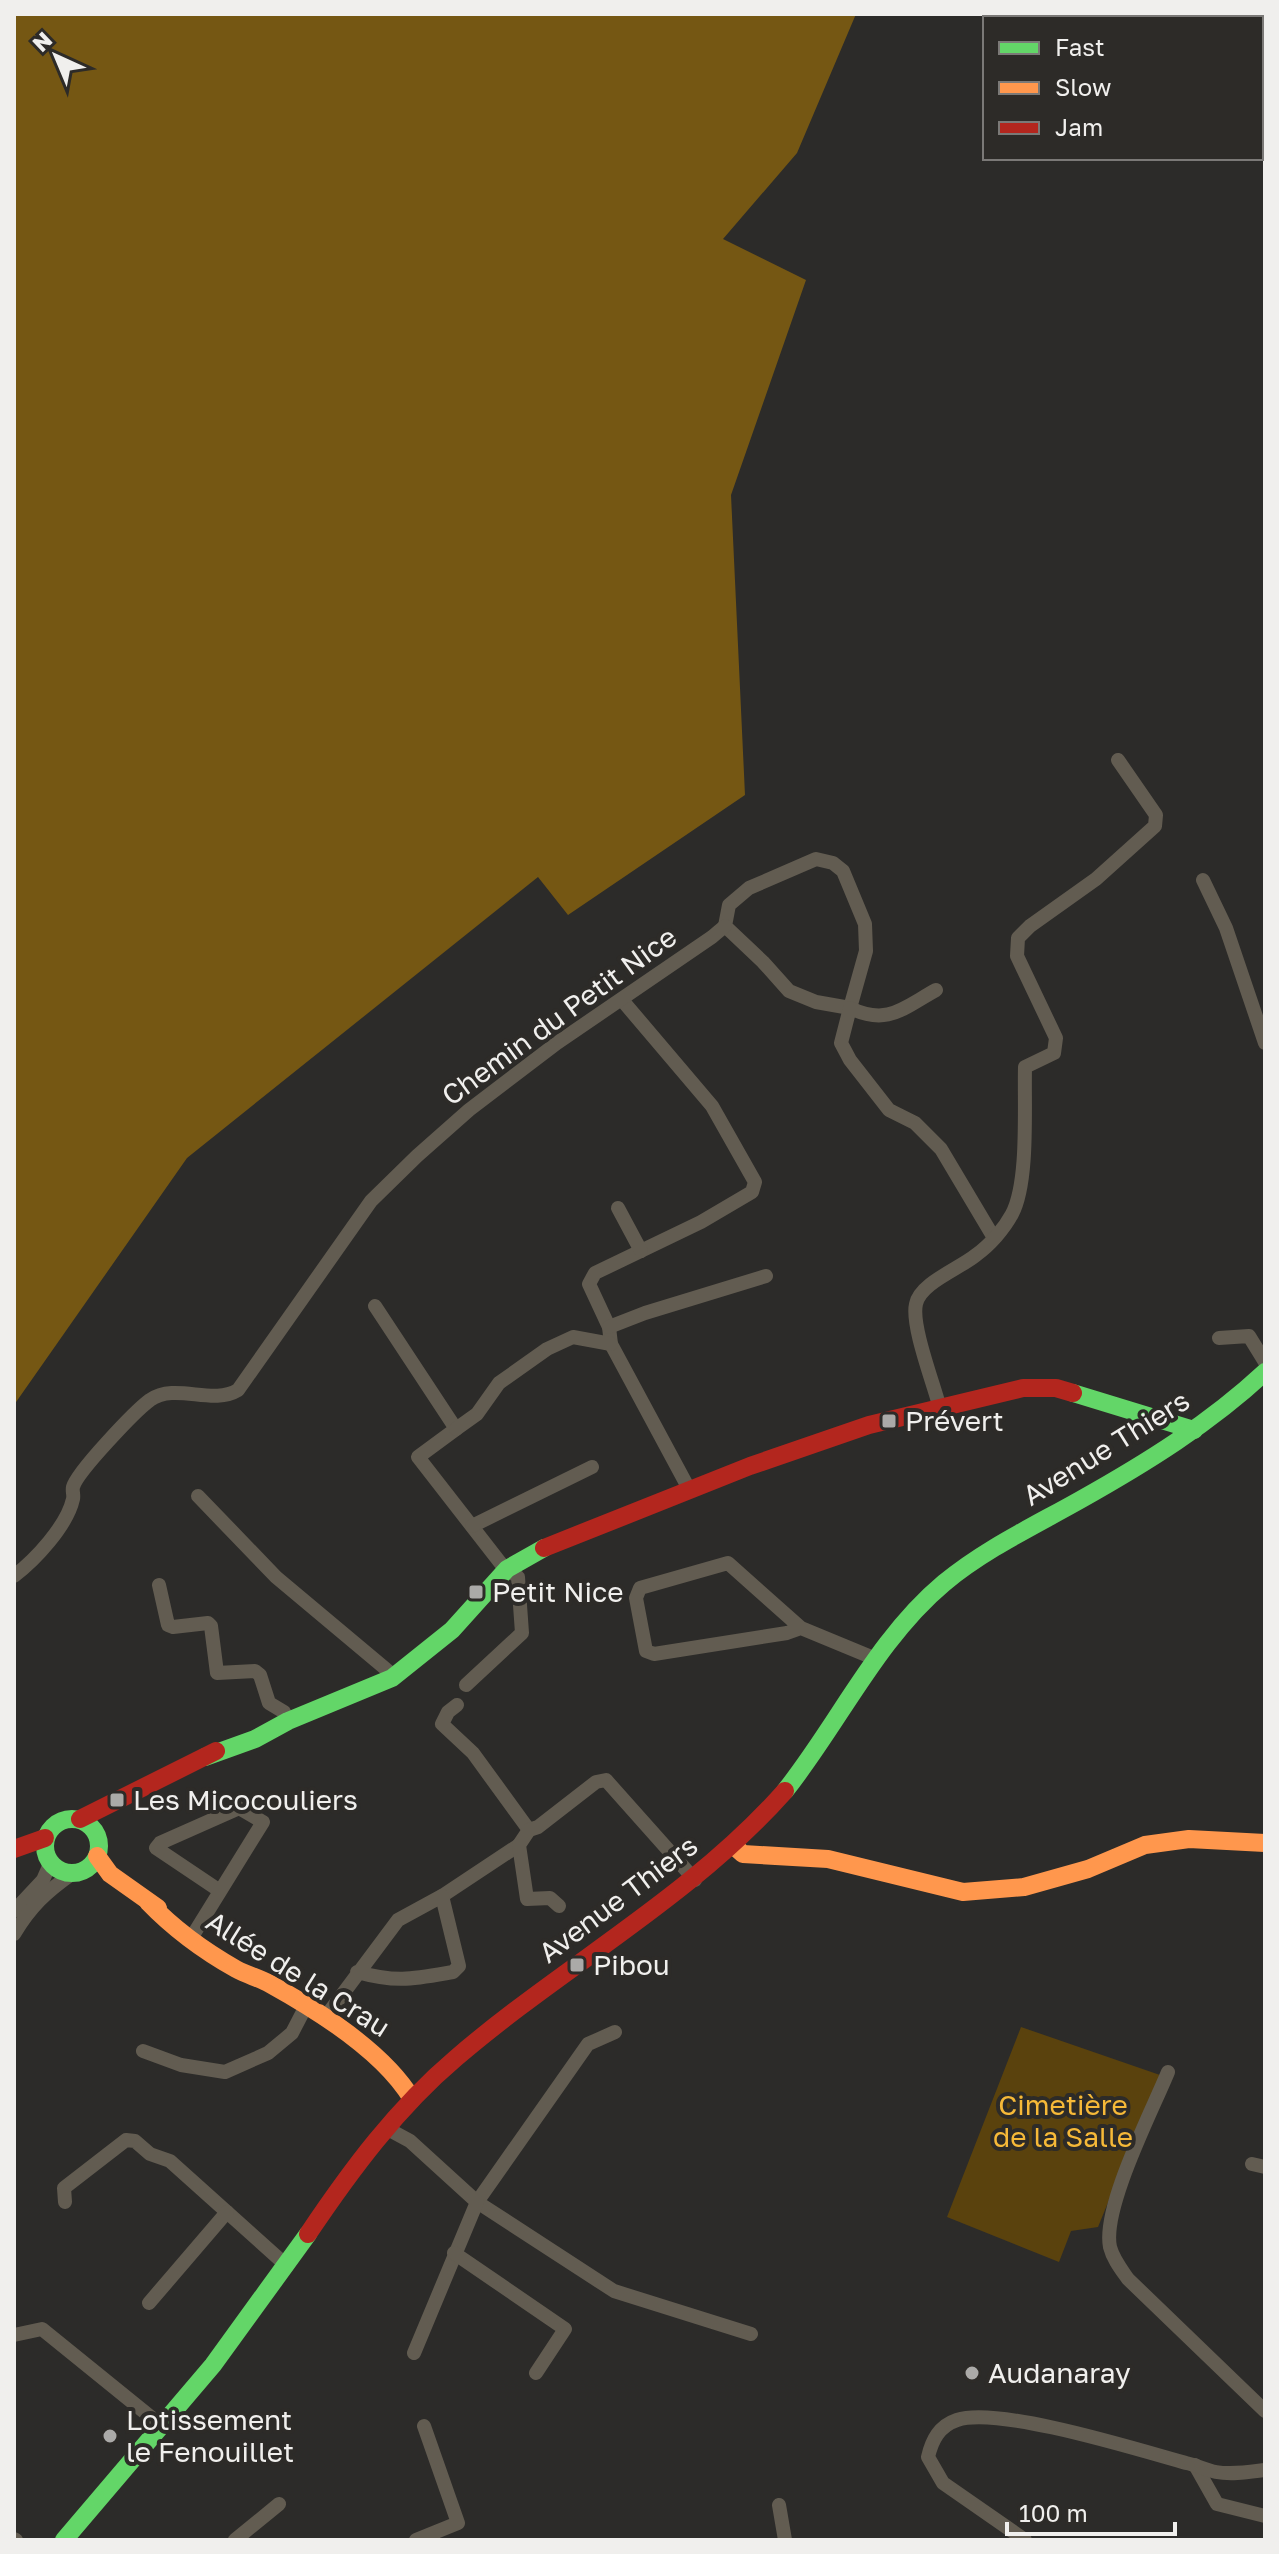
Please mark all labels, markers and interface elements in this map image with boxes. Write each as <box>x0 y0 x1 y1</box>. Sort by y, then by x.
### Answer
north arrow <box>16 16 96 96</box>
legend <box>983 16 1263 160</box>
text: N <box>26 26 57 57</box>
text: Fast <box>1055 32 1105 61</box>
text: Slow <box>1055 72 1111 101</box>
text: Jam <box>1055 112 1103 141</box>
street label: Chemin du Petit Nice <box>435 919 682 1112</box>
street label: Avenue Thiers <box>1016 1383 1195 1512</box>
place label: Prévert <box>905 1404 1004 1437</box>
marker: Prévert <box>880 1412 898 1430</box>
place label: Petit Nice <box>492 1575 624 1608</box>
marker: Petit Nice <box>467 1583 485 1601</box>
place label: Les Micocouliers <box>133 1783 358 1816</box>
marker: Les Micocouliers <box>108 1791 126 1809</box>
street label: Avenue Thiers <box>532 1828 703 1969</box>
street label: Allée de la Crau <box>200 1904 396 2043</box>
place label: Pibou <box>593 1948 670 1981</box>
marker: Pibou <box>568 1956 586 1974</box>
park label: Cimetière de la Salle <box>993 2088 1133 2153</box>
place label: Audanaray <box>988 2356 1131 2389</box>
marker: Audanaray <box>963 2364 981 2382</box>
place label: Lotissement le Fenouillet <box>126 2403 294 2468</box>
marker: Lotissement le Fenouillet <box>101 2427 119 2445</box>
scale bar <box>1007 2486 1175 2536</box>
text: 100 m <box>1019 2498 1088 2527</box>

